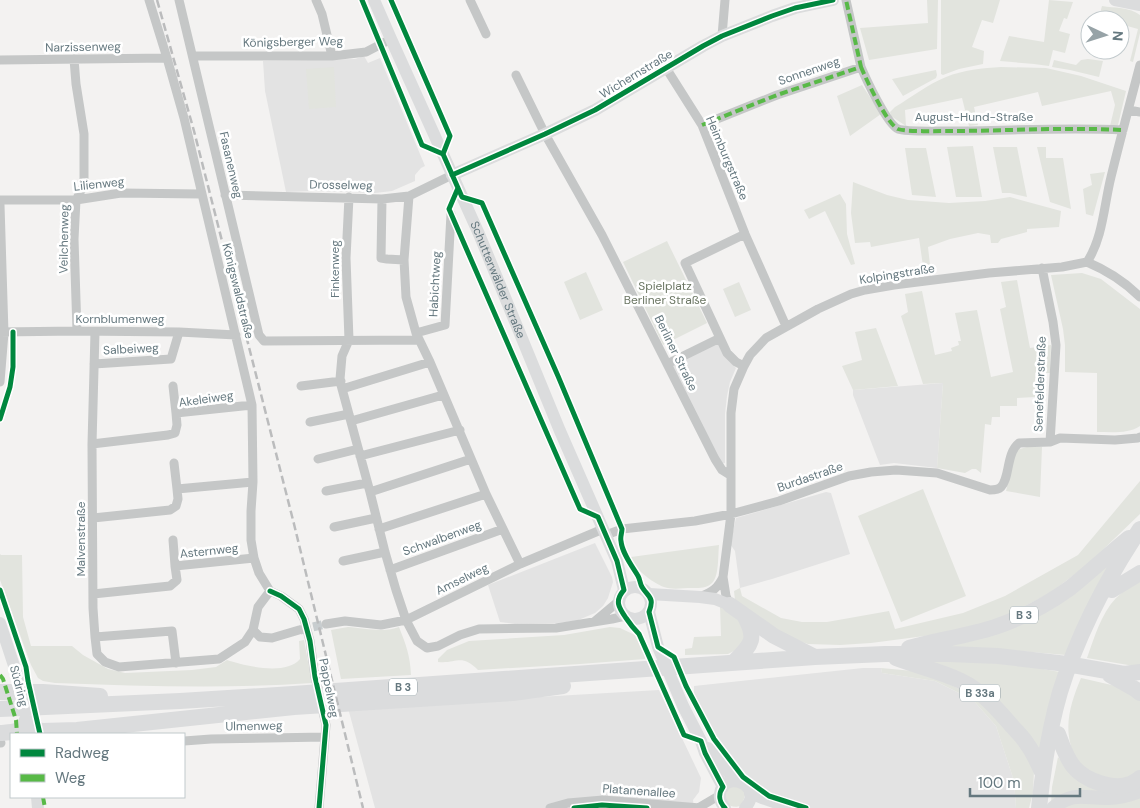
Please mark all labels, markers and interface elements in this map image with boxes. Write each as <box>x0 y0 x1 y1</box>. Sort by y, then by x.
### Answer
north arrow <box>1080 10 1130 60</box>
text: N <box>1109 30 1127 42</box>
street label: Königsberger Weg <box>243 33 344 51</box>
street label: Narzissenweg <box>45 38 121 56</box>
street label: Wichernstraße <box>597 46 676 102</box>
street label: Sonnenweg <box>776 53 842 89</box>
street label: August-Hund-Straße <box>915 109 1033 125</box>
street label: Heimburgstraße <box>702 113 752 203</box>
street label: Fasanenweg <box>216 130 247 200</box>
street label: Lilienweg <box>73 173 125 195</box>
street label: Drosselweg <box>309 176 373 194</box>
street label: Veilchenweg <box>55 204 73 274</box>
street label: Schutterwälder Straße <box>466 219 529 341</box>
street label: Finkenweg <box>327 240 343 298</box>
street label: Königswaldstraße <box>218 242 258 340</box>
street label: Habichtweg <box>425 250 445 317</box>
street label: Kolpingstraße <box>858 260 936 288</box>
park label: Spielplatz Berliner Straße <box>624 278 706 308</box>
street label: Kornblumenweg <box>76 311 165 327</box>
street label: Berliner Straße <box>651 312 701 394</box>
street label: Senefelderstraße <box>1030 336 1050 432</box>
street label: Salbeiweg <box>103 340 160 358</box>
street label: Akeleiweg <box>178 387 235 411</box>
street label: Burdastraße <box>775 458 845 496</box>
street label: Malvenstraße <box>73 501 89 577</box>
street label: Schwalbenweg <box>401 516 484 560</box>
street label: Asternweg <box>179 540 239 562</box>
street label: Amselweg <box>433 559 491 599</box>
road number: B 3 <box>1010 606 1038 624</box>
street label: Pappelweg <box>315 657 343 719</box>
street label: Südring <box>6 664 32 709</box>
road number: B 3 <box>389 679 417 696</box>
road number: B 33a <box>960 684 1000 701</box>
street label: Ulmenweg <box>225 717 283 734</box>
legend <box>10 733 185 798</box>
text: Radweg <box>55 743 109 763</box>
scale bar <box>970 766 1080 798</box>
text: Weg <box>55 768 86 788</box>
text: 100 m <box>978 773 1021 793</box>
street label: Platanenallee <box>602 780 676 802</box>

